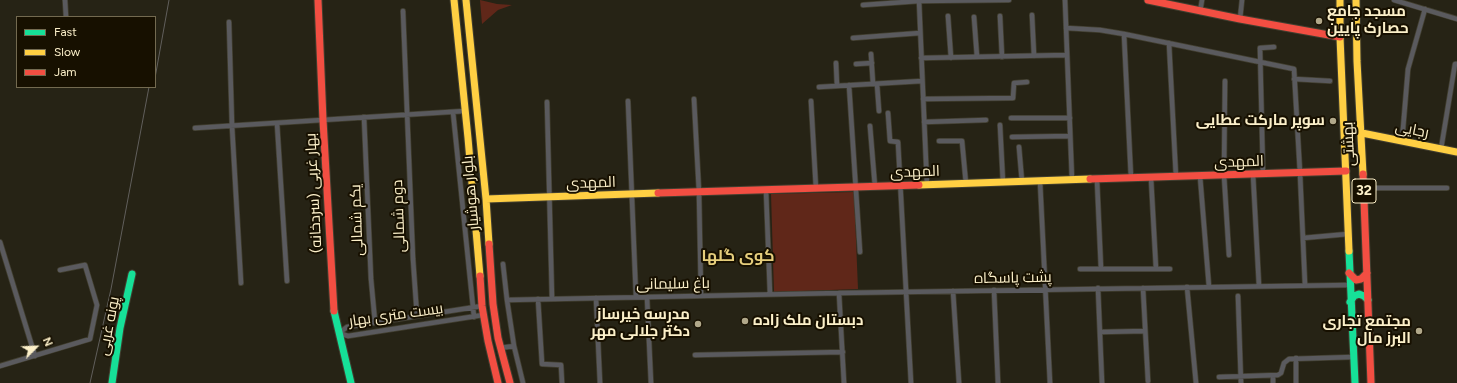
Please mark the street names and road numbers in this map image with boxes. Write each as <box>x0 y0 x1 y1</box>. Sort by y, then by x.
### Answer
street label: رجایی <box>1394 118 1430 142</box>
street label: بهشتی <box>1339 121 1359 167</box>
street label: بهار غربی (سردخانه) <box>302 133 326 253</box>
street label: المهدی <box>1214 152 1264 172</box>
street label: بلوار هوشیار <box>459 155 483 231</box>
street label: المهدی <box>890 162 940 182</box>
street label: المهدی <box>566 173 616 193</box>
street label: دوم شمالی <box>389 179 409 253</box>
road number: 32 <box>1352 179 1376 203</box>
street label: یکم شمالی <box>347 184 367 256</box>
street label: پشت پاسگاه <box>974 268 1052 288</box>
street label: باغ سلیمانی <box>636 274 710 294</box>
street label: پونه غربی <box>94 295 124 357</box>
street label: بیست متری بهار <box>348 299 444 331</box>

